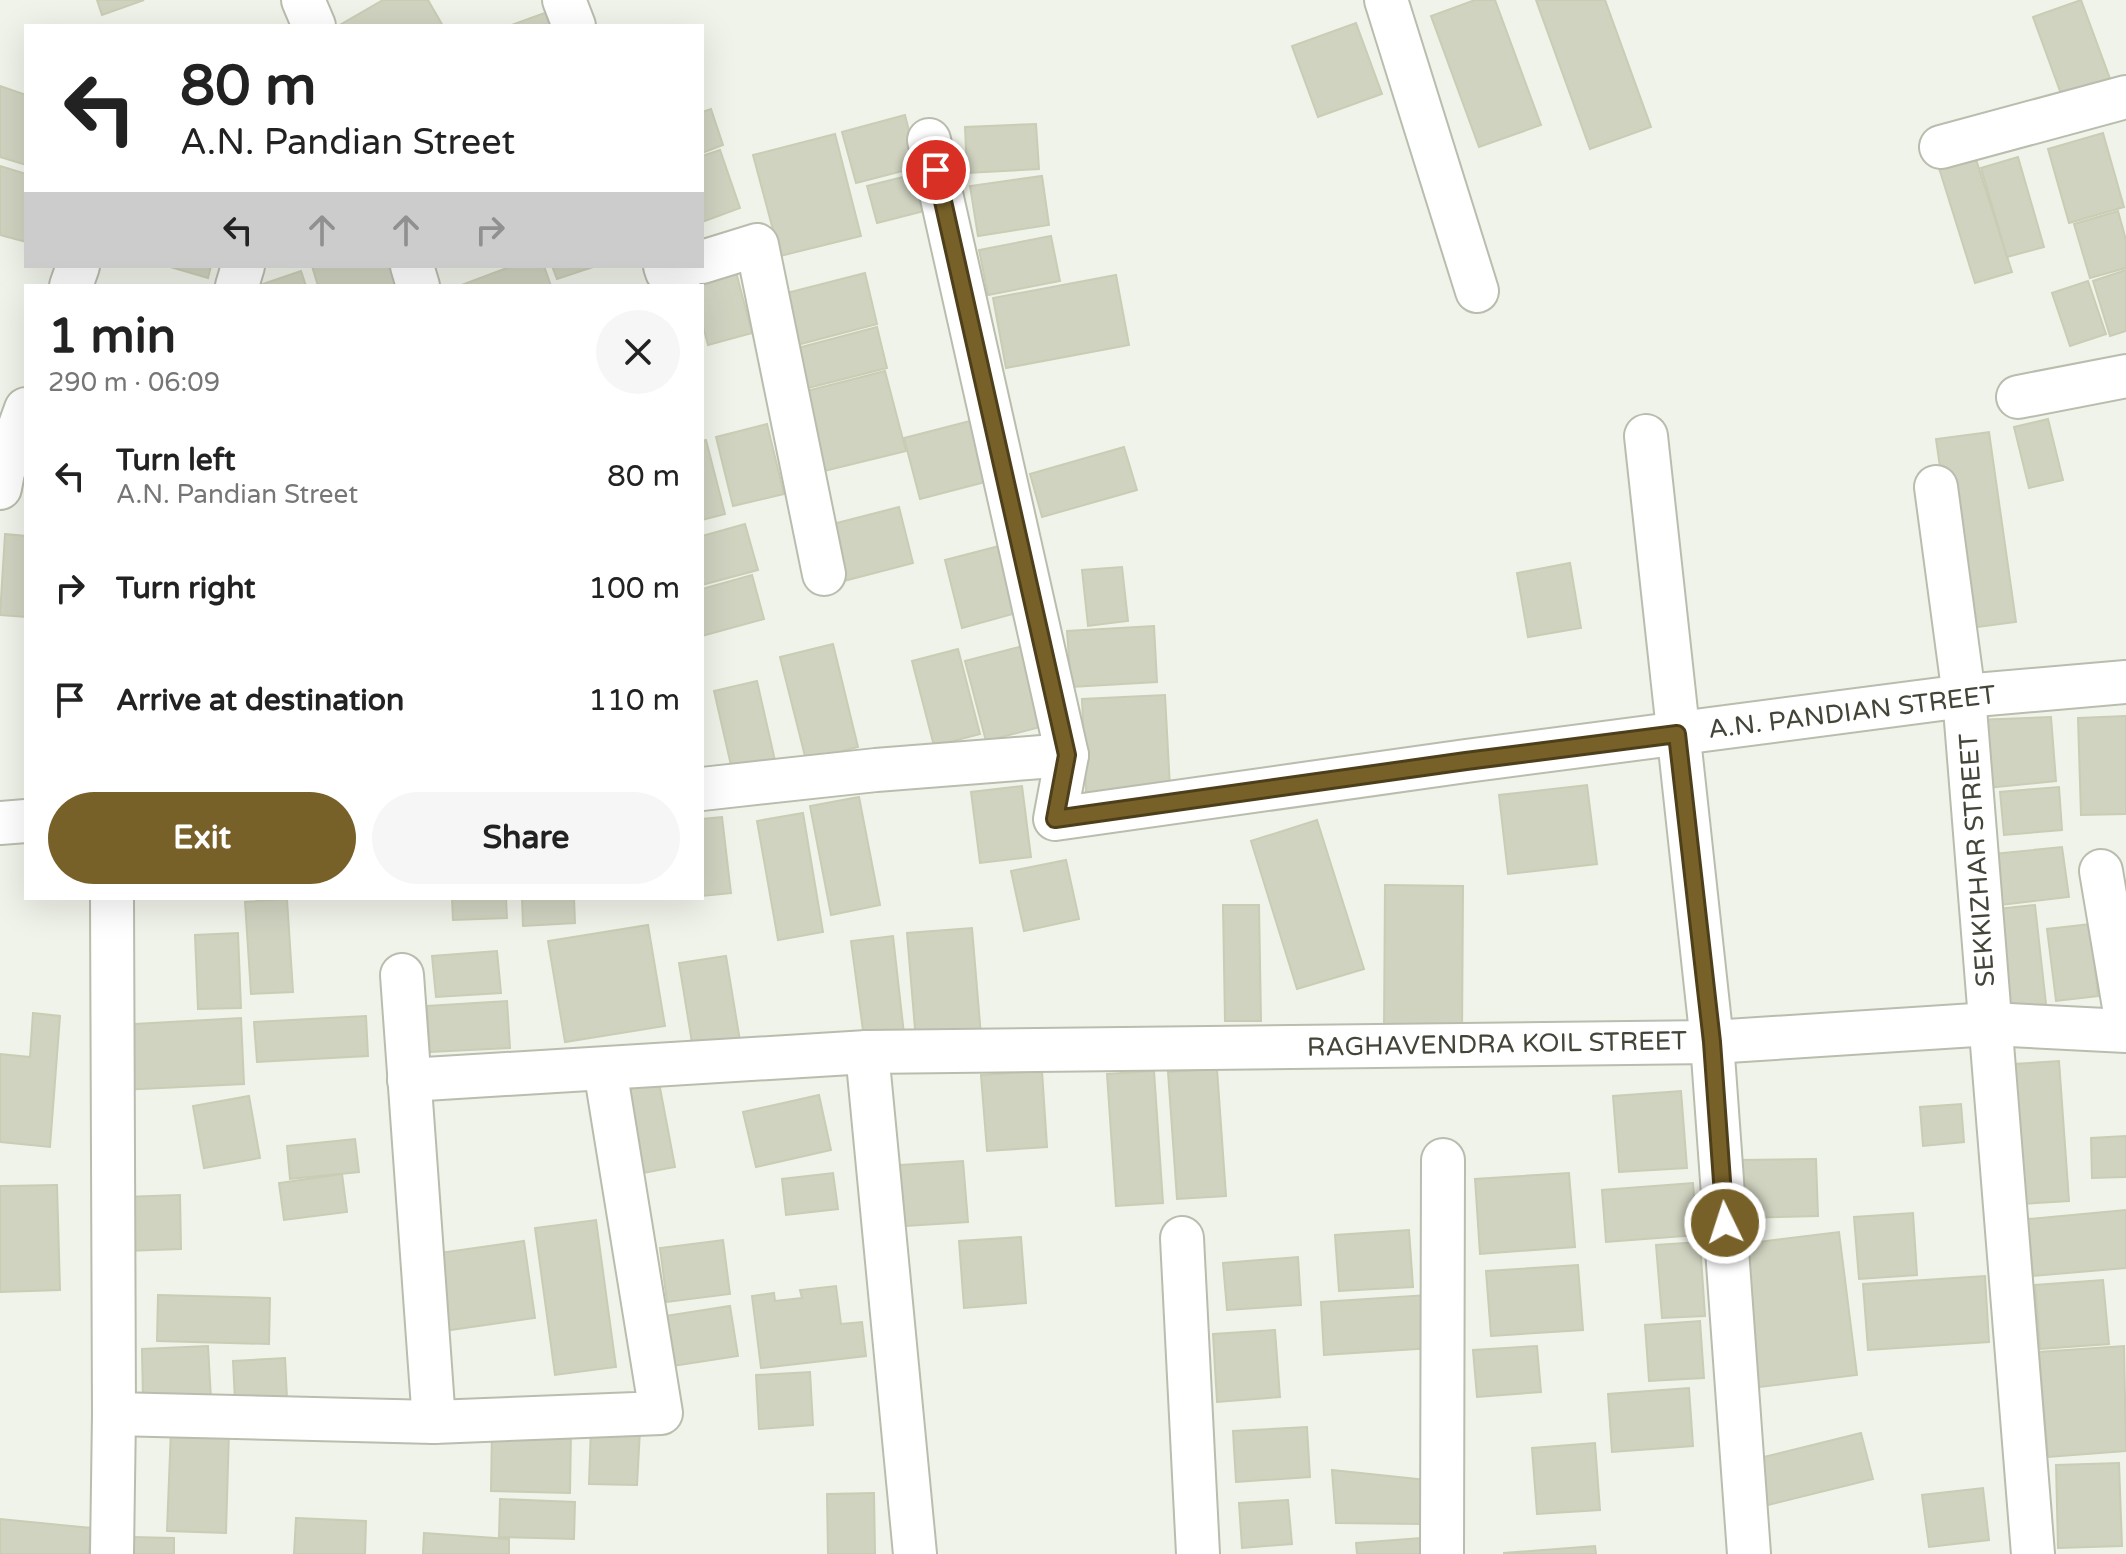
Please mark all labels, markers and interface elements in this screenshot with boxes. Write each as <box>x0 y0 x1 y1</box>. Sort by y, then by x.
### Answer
text: 80 m <box>180 53 316 120</box>
icon: left <box>48 56 152 160</box>
text: A.N. Pandian Street <box>180 121 515 164</box>
pin <box>902 136 970 204</box>
icon: arrive <box>914 148 958 192</box>
icon: left <box>216 208 260 252</box>
icon: ahead <box>300 208 344 252</box>
icon: ahead <box>384 208 428 252</box>
icon: right <box>468 208 512 252</box>
text: 1 min <box>48 308 176 366</box>
button: close <box>596 310 680 394</box>
text: 290 m · 06:09 <box>48 367 220 398</box>
text: Turn left <box>116 442 235 479</box>
icon: left <box>48 454 92 498</box>
text: 80 m <box>607 458 680 495</box>
text: A.N. Pandian Street <box>116 479 358 510</box>
icon: right <box>48 566 92 610</box>
text: Turn right <box>116 570 256 607</box>
text: 100 m <box>588 570 680 607</box>
icon: arrive <box>48 678 92 722</box>
street label: A.N. PANDIAN STREET <box>1706 679 1998 745</box>
text: Arrive at destination <box>116 682 404 719</box>
text: 110 m <box>588 682 680 719</box>
street label: SEKKIZHAR STREET <box>1953 732 2001 988</box>
button: Exit <box>48 792 356 884</box>
button: Share <box>372 792 680 884</box>
street label: RAGHAVENDRA KOIL STREET <box>1307 1025 1687 1063</box>
position arrow <box>1683 1181 1767 1265</box>

